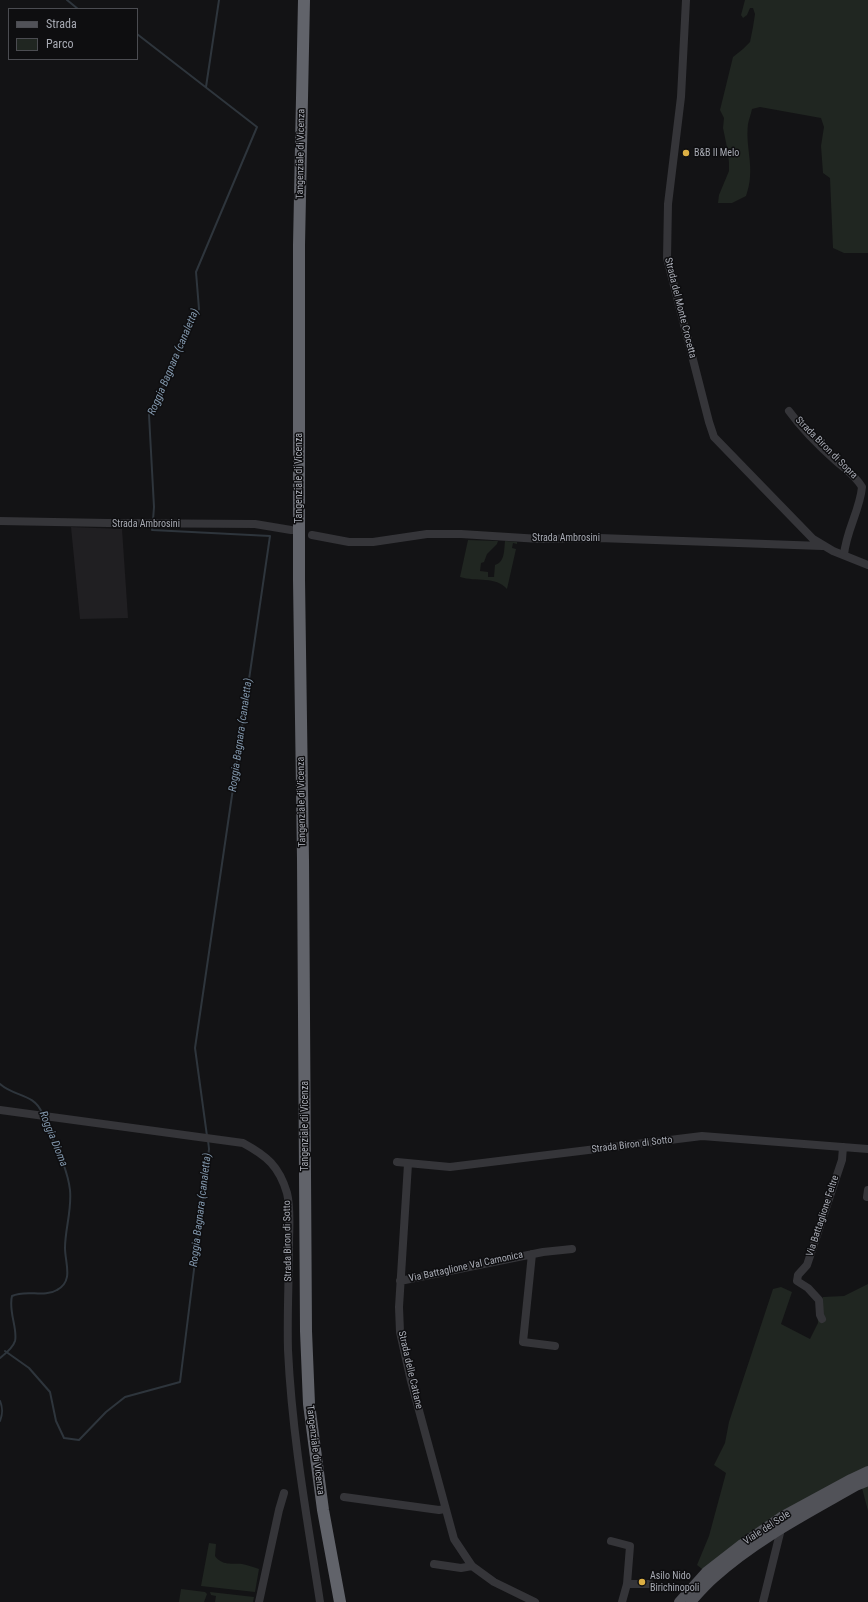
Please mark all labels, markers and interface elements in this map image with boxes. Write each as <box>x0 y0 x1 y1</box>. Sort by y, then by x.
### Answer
legend <box>8 8 138 60</box>
text: Strada <box>46 17 77 31</box>
text: Parco <box>46 37 73 51</box>
street label: Tangenziale di Vicenza <box>294 109 308 199</box>
place label: B&B Il Melo <box>694 147 739 159</box>
marker: B&B Il Melo <box>681 148 691 158</box>
street label: Strada del Monte Crocetta <box>662 257 698 359</box>
water label: Roggia Bagnara (canaletta) <box>146 307 202 417</box>
street label: Strada Biron di Sopra <box>792 414 860 482</box>
street label: Tangenziale di Vicenza <box>293 433 305 523</box>
street label: Strada Ambrosini <box>112 518 180 530</box>
street label: Strada Ambrosini <box>532 532 600 544</box>
water label: Roggia Bagnara (canaletta) <box>226 677 256 793</box>
street label: Tangenziale di Vicenza <box>295 757 309 847</box>
street label: Tangenziale di Vicenza <box>299 1081 311 1171</box>
water label: Roggia Dioma <box>36 1109 70 1169</box>
street label: Strada Biron di Sotto <box>591 1134 673 1156</box>
water label: Roggia Bagnara (canaletta) <box>187 1152 215 1268</box>
street label: Via Battaglione Feltre <box>804 1174 842 1258</box>
street label: Strada Biron di Sotto <box>281 1200 295 1282</box>
street label: Via Battaglione Val Camonica <box>408 1249 524 1285</box>
street label: Strada delle Cattane <box>395 1330 425 1410</box>
street label: Tangenziale di Vicenza <box>304 1404 326 1496</box>
street label: Viale del Sole <box>741 1508 793 1548</box>
place label: Asilo Nido Birichinopoli <box>650 1570 699 1594</box>
marker: Asilo Nido Birichinopoli <box>637 1577 647 1587</box>

